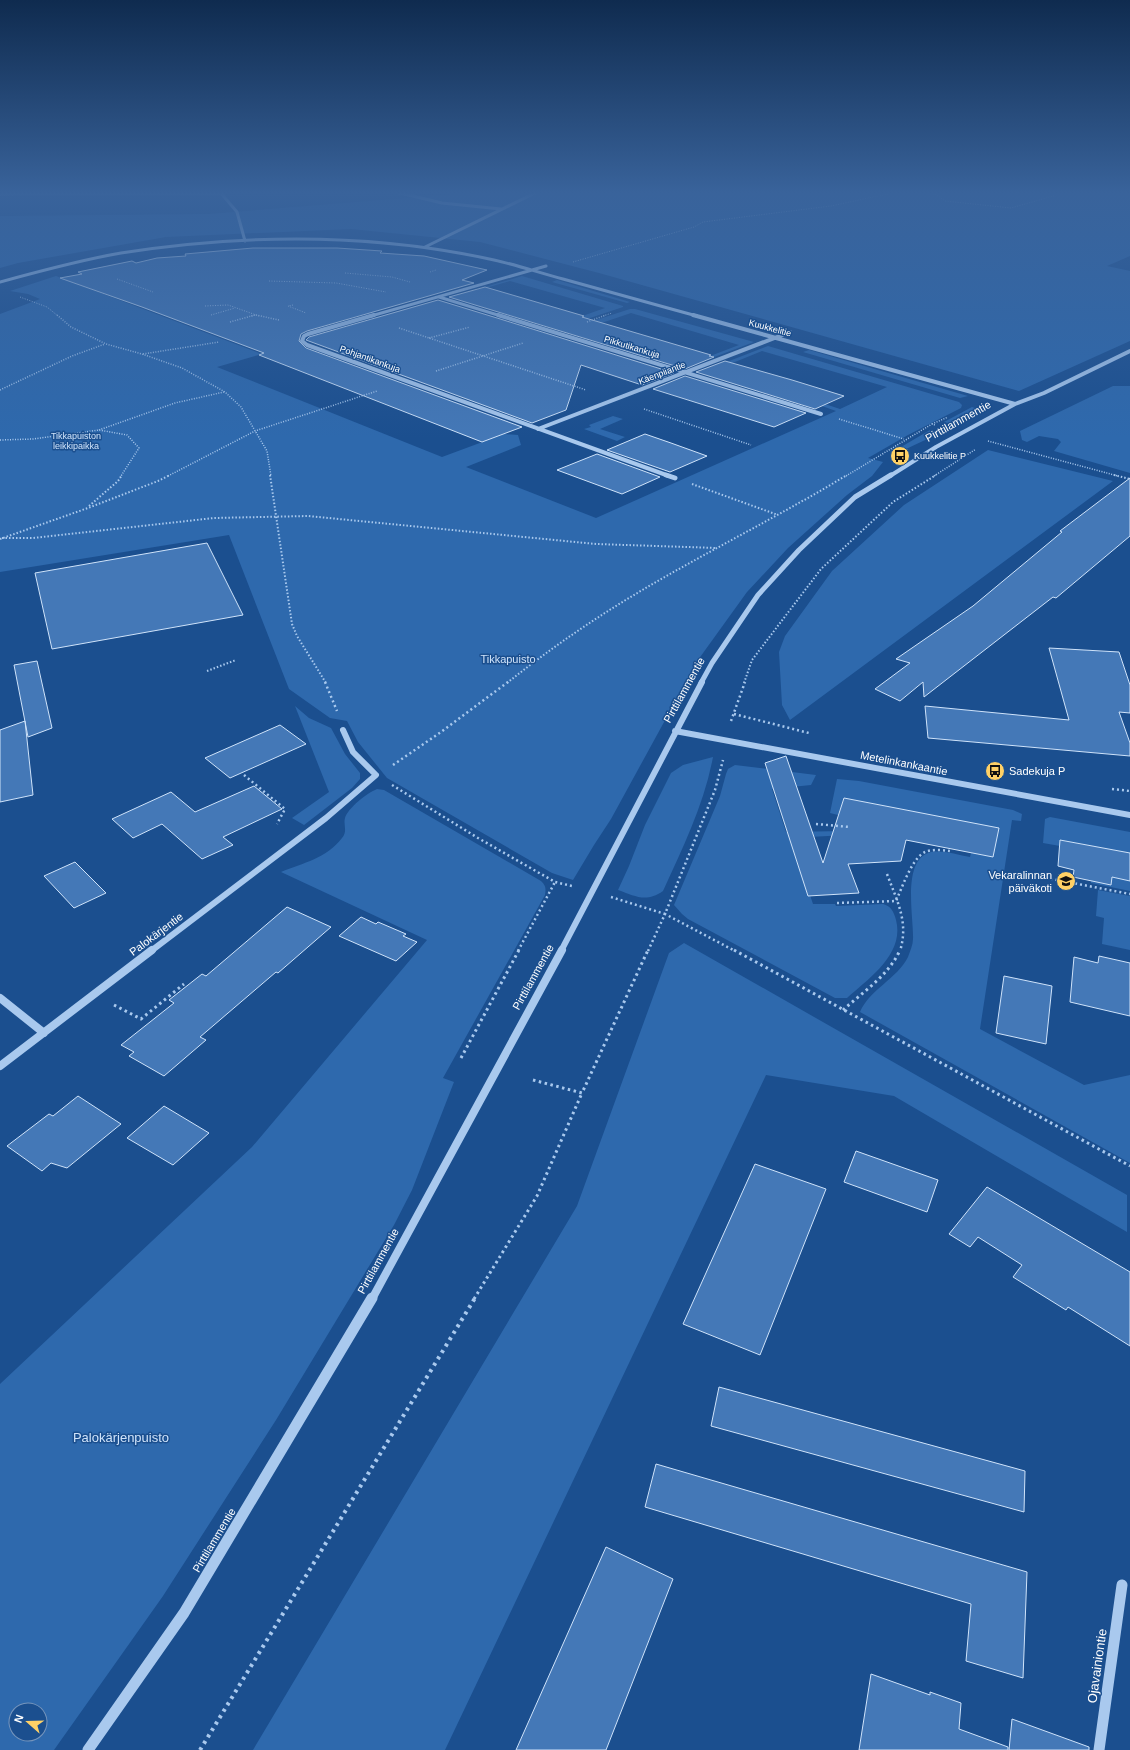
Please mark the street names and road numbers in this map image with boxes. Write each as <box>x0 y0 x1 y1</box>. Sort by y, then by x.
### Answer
street label: Kuukkelitie <box>748 318 792 338</box>
street label: Pikkutikankuja <box>603 334 661 360</box>
street label: Pohjantikankuja <box>338 343 402 375</box>
street label: Käenpiiantie <box>637 359 687 387</box>
street label: Pirttilammentie <box>923 398 993 444</box>
street label: Pirttilammentie <box>661 655 707 725</box>
street label: Metelinkankaantie <box>859 749 949 777</box>
street label: Palokärjentie <box>127 910 185 958</box>
street label: Pirttilammentie <box>510 942 556 1012</box>
street label: Pirttilammentie <box>355 1226 401 1296</box>
street label: Pirttilammentie <box>190 1506 238 1574</box>
street label: Ojavainiontie <box>1084 1628 1110 1704</box>

